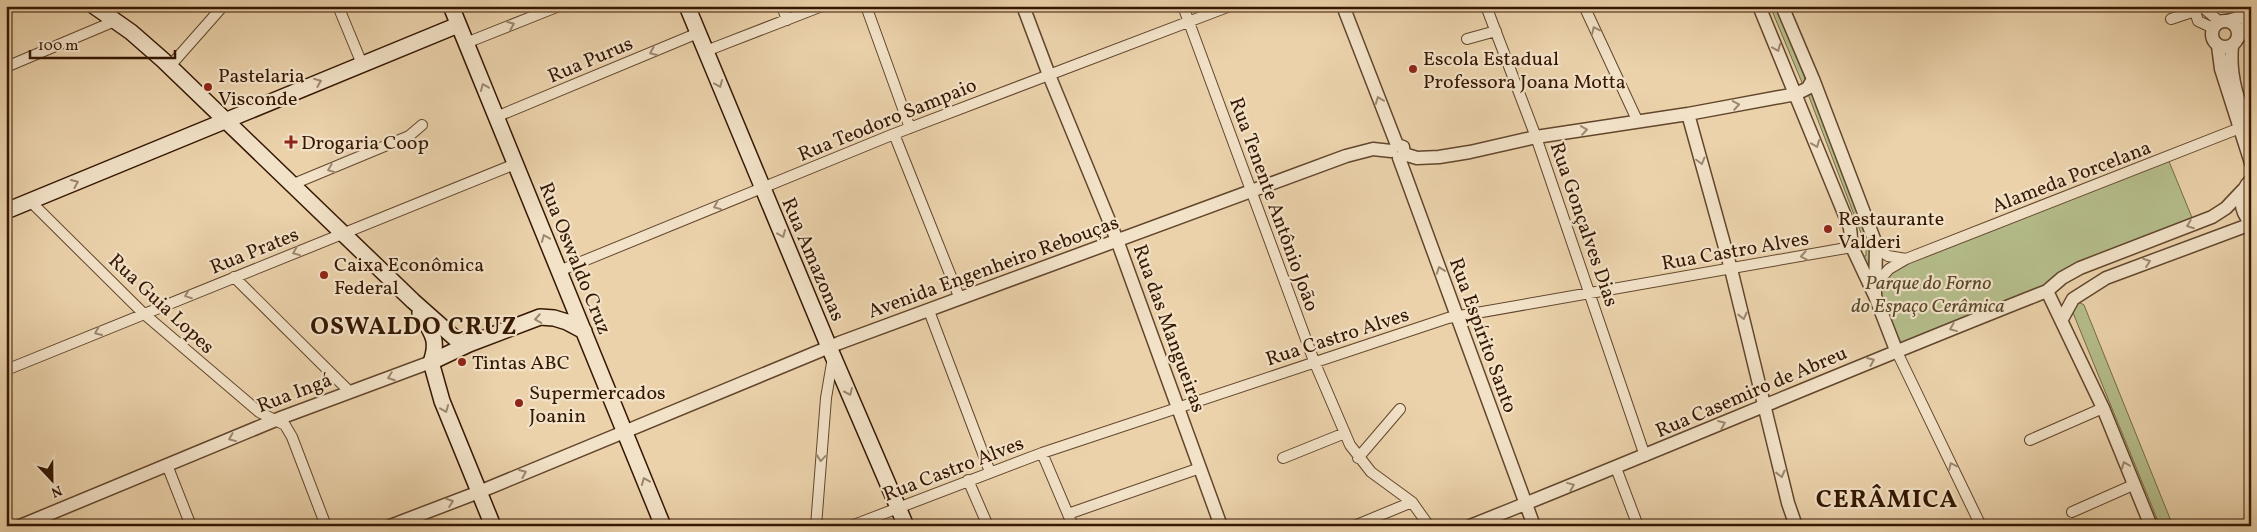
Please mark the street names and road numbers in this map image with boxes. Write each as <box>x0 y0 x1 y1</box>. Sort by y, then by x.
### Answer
street label: Rua Purus <box>544 30 638 91</box>
street label: Rua Teodoro Sampaio <box>794 72 981 170</box>
street label: Rua Tenente Antônio João <box>1221 94 1325 316</box>
street label: Alameda Porcelana <box>1988 135 2156 221</box>
street label: Rua Gonçalves Dias <box>1542 139 1624 311</box>
street label: Rua Oswaldo Cruz <box>531 179 617 339</box>
street label: Rua Amazonas <box>774 194 851 326</box>
street label: Avenida Engenheiro Rebouças <box>864 209 1123 326</box>
street label: Rua Prates <box>206 221 303 282</box>
street label: Rua Castro Alves <box>1660 225 1811 279</box>
street label: Rua das Mangueiras <box>1125 241 1212 417</box>
street label: Rua Guia Lopes <box>101 248 220 361</box>
street label: Rua Espírito Santo <box>1441 254 1523 417</box>
street label: Rua Castro Alves <box>1262 302 1413 374</box>
street label: Rua Casemiro de Abreu <box>1652 340 1852 446</box>
street label: Rua Ingá <box>253 367 336 421</box>
street label: Rua Castro Alves <box>879 430 1028 510</box>

